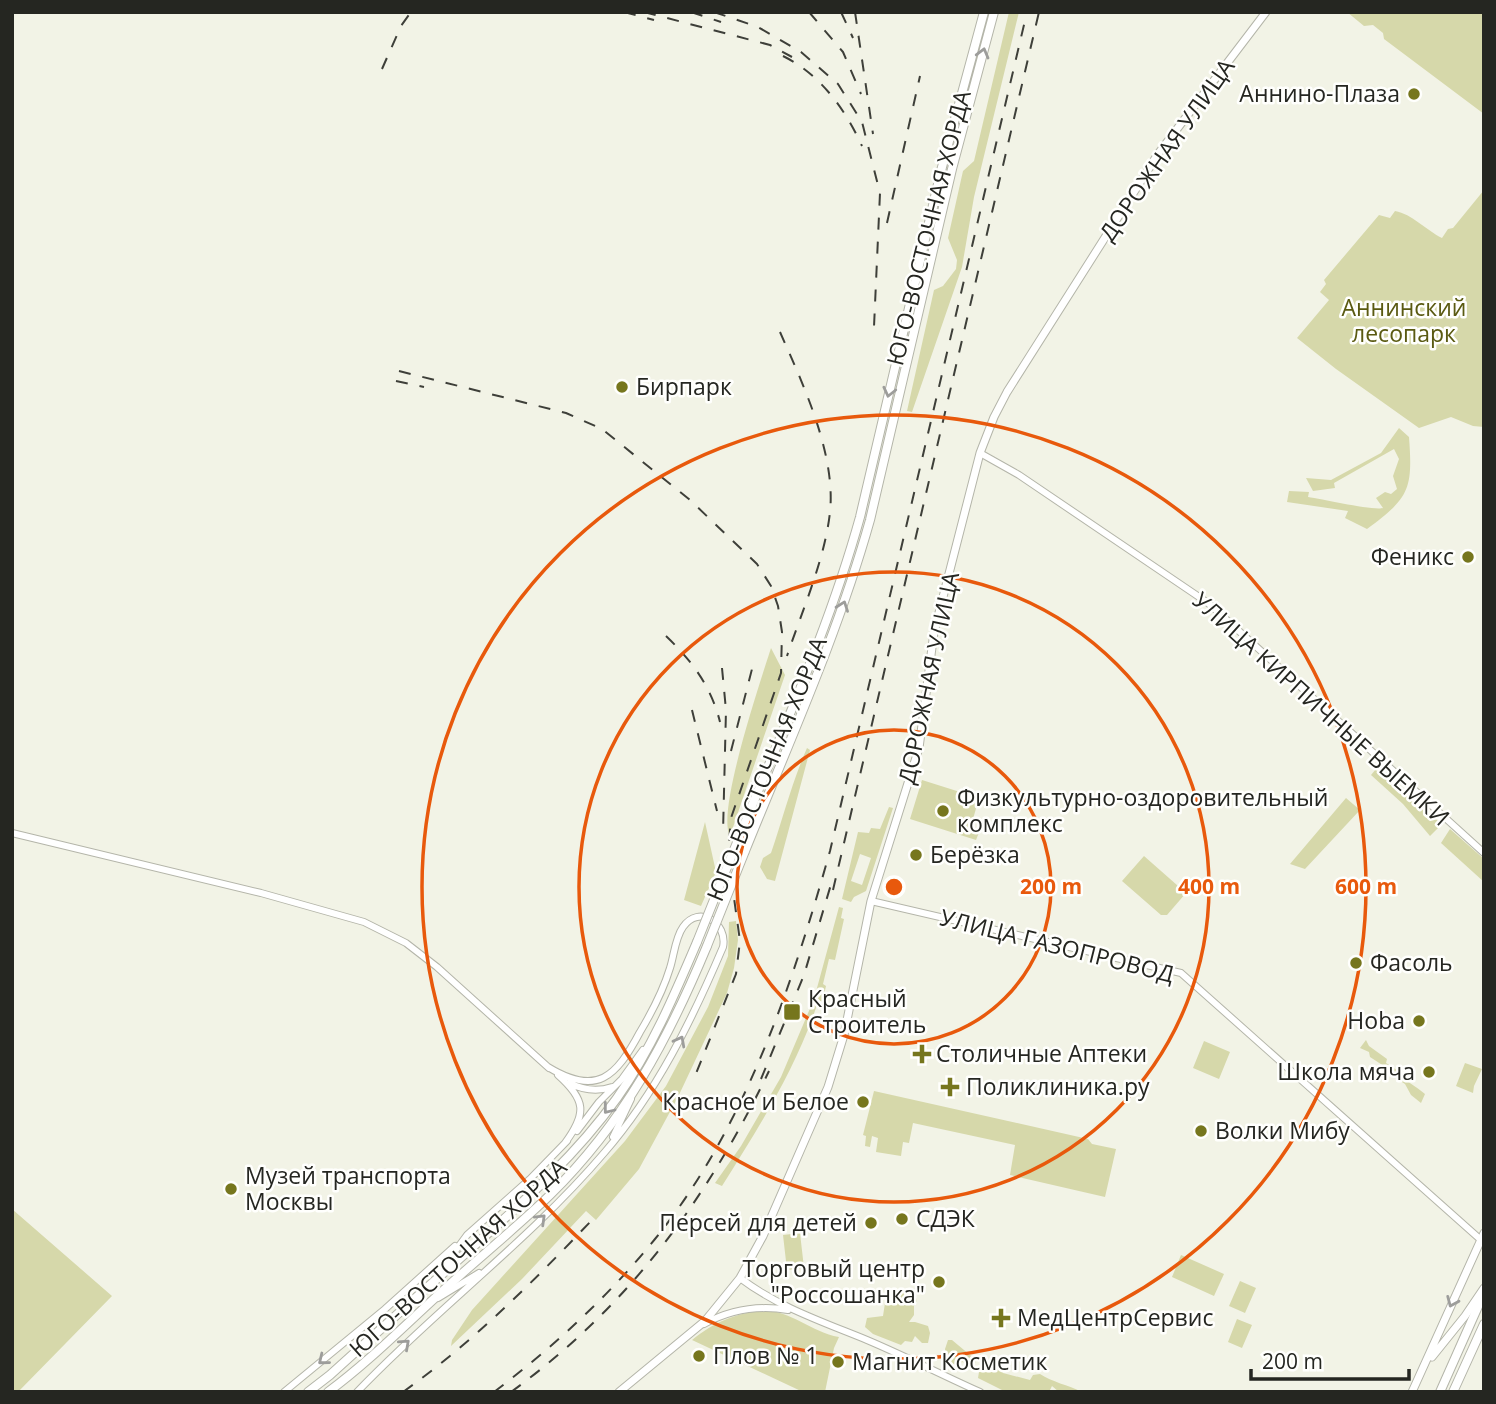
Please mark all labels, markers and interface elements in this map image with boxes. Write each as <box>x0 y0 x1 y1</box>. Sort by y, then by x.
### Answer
one-way arrow <box>975 47 989 59</box>
street label: ДОРОЖНАЯ УЛИЦА <box>1091 51 1242 247</box>
place label: Аннино-Плаза <box>1239 77 1400 109</box>
street label: ЮГО-ВОСТОЧНАЯ ХОРДА <box>878 86 978 369</box>
marker: Аннино-Плаза <box>1406 86 1422 102</box>
park label: Аннинский лесопарк <box>1342 291 1466 349</box>
place label: Бирпарк <box>636 370 732 402</box>
marker: Бирпарк <box>614 379 630 395</box>
one-way arrow <box>882 386 897 398</box>
place label: Феникс <box>1371 540 1454 572</box>
marker: Феникс <box>1460 549 1476 565</box>
street label: ДОРОЖНАЯ УЛИЦА <box>890 568 966 787</box>
street label: УЛИЦА КИРПИЧНЫЕ ВЫЕМКИ <box>1186 584 1457 832</box>
one-way arrow <box>835 600 849 612</box>
street label: ЮГО-ВОСТОЧНАЯ ХОРДА <box>698 631 834 906</box>
place label: Физкультурно-оздоровительный комплекс <box>957 781 1328 839</box>
marker: Физкультурно-оздоровительный комплекс <box>935 803 951 819</box>
place label: Берёзка <box>930 838 1020 870</box>
marker: Берёзка <box>908 847 924 863</box>
text: 200 m <box>1020 872 1082 900</box>
text: 400 m <box>1178 872 1240 900</box>
text: 600 m <box>1335 872 1397 900</box>
centre of rings <box>882 875 906 899</box>
street label: УЛИЦА ГАЗОПРОВОД <box>937 900 1178 990</box>
place label: Фасоль <box>1370 946 1453 978</box>
marker: Фасоль <box>1348 955 1364 971</box>
place label: Красный Строитель <box>808 982 926 1040</box>
marker: Красный Строитель <box>782 1002 802 1022</box>
place label: Hoba <box>1347 1004 1405 1036</box>
marker: Hoba <box>1411 1013 1427 1029</box>
one-way arrow <box>672 1035 685 1048</box>
place label: Столичные Аптеки <box>936 1037 1147 1069</box>
marker: Столичные Аптеки <box>914 1046 930 1062</box>
place label: Школа мяча <box>1277 1055 1415 1087</box>
marker: Школа мяча <box>1421 1064 1437 1080</box>
place label: Поликлиника.ру <box>966 1070 1150 1102</box>
marker: Поликлиника.ру <box>940 1077 960 1097</box>
place label: Красное и Белое <box>662 1085 849 1117</box>
marker: Красное и Белое <box>855 1094 871 1110</box>
one-way arrow <box>603 1102 616 1114</box>
place label: Волки Мибу <box>1215 1114 1350 1146</box>
marker: Волки Мибу <box>1193 1123 1209 1139</box>
street label: ЮГО-ВОСТОЧНАЯ ХОРДА <box>342 1151 573 1364</box>
place label: Музей транспорта Москвы <box>245 1159 451 1217</box>
marker: Музей транспорта Москвы <box>223 1181 239 1197</box>
place label: СДЭК <box>916 1202 976 1234</box>
place label: Персей для детей <box>659 1206 857 1238</box>
marker: СДЭК <box>894 1211 910 1227</box>
one-way arrow <box>533 1215 546 1228</box>
marker: Персей для детей <box>863 1215 879 1231</box>
place label: Торговый центр "Россошанка" <box>742 1252 925 1310</box>
marker: Торговый центр "Россошанка" <box>931 1274 947 1290</box>
one-way arrow <box>1447 1295 1461 1307</box>
place label: МедЦентрСервис <box>1017 1301 1213 1333</box>
marker: МедЦентрСервис <box>991 1308 1011 1328</box>
scale bar <box>1251 1338 1408 1382</box>
place label: Плов № 1 <box>713 1339 818 1371</box>
one-way arrow <box>397 1340 410 1352</box>
place label: Магнит Косметик <box>852 1345 1047 1377</box>
text: 200 m <box>1262 1347 1323 1375</box>
marker: Плов № 1 <box>691 1348 707 1364</box>
one-way arrow <box>319 1352 332 1364</box>
marker: Магнит Косметик <box>830 1354 846 1370</box>

